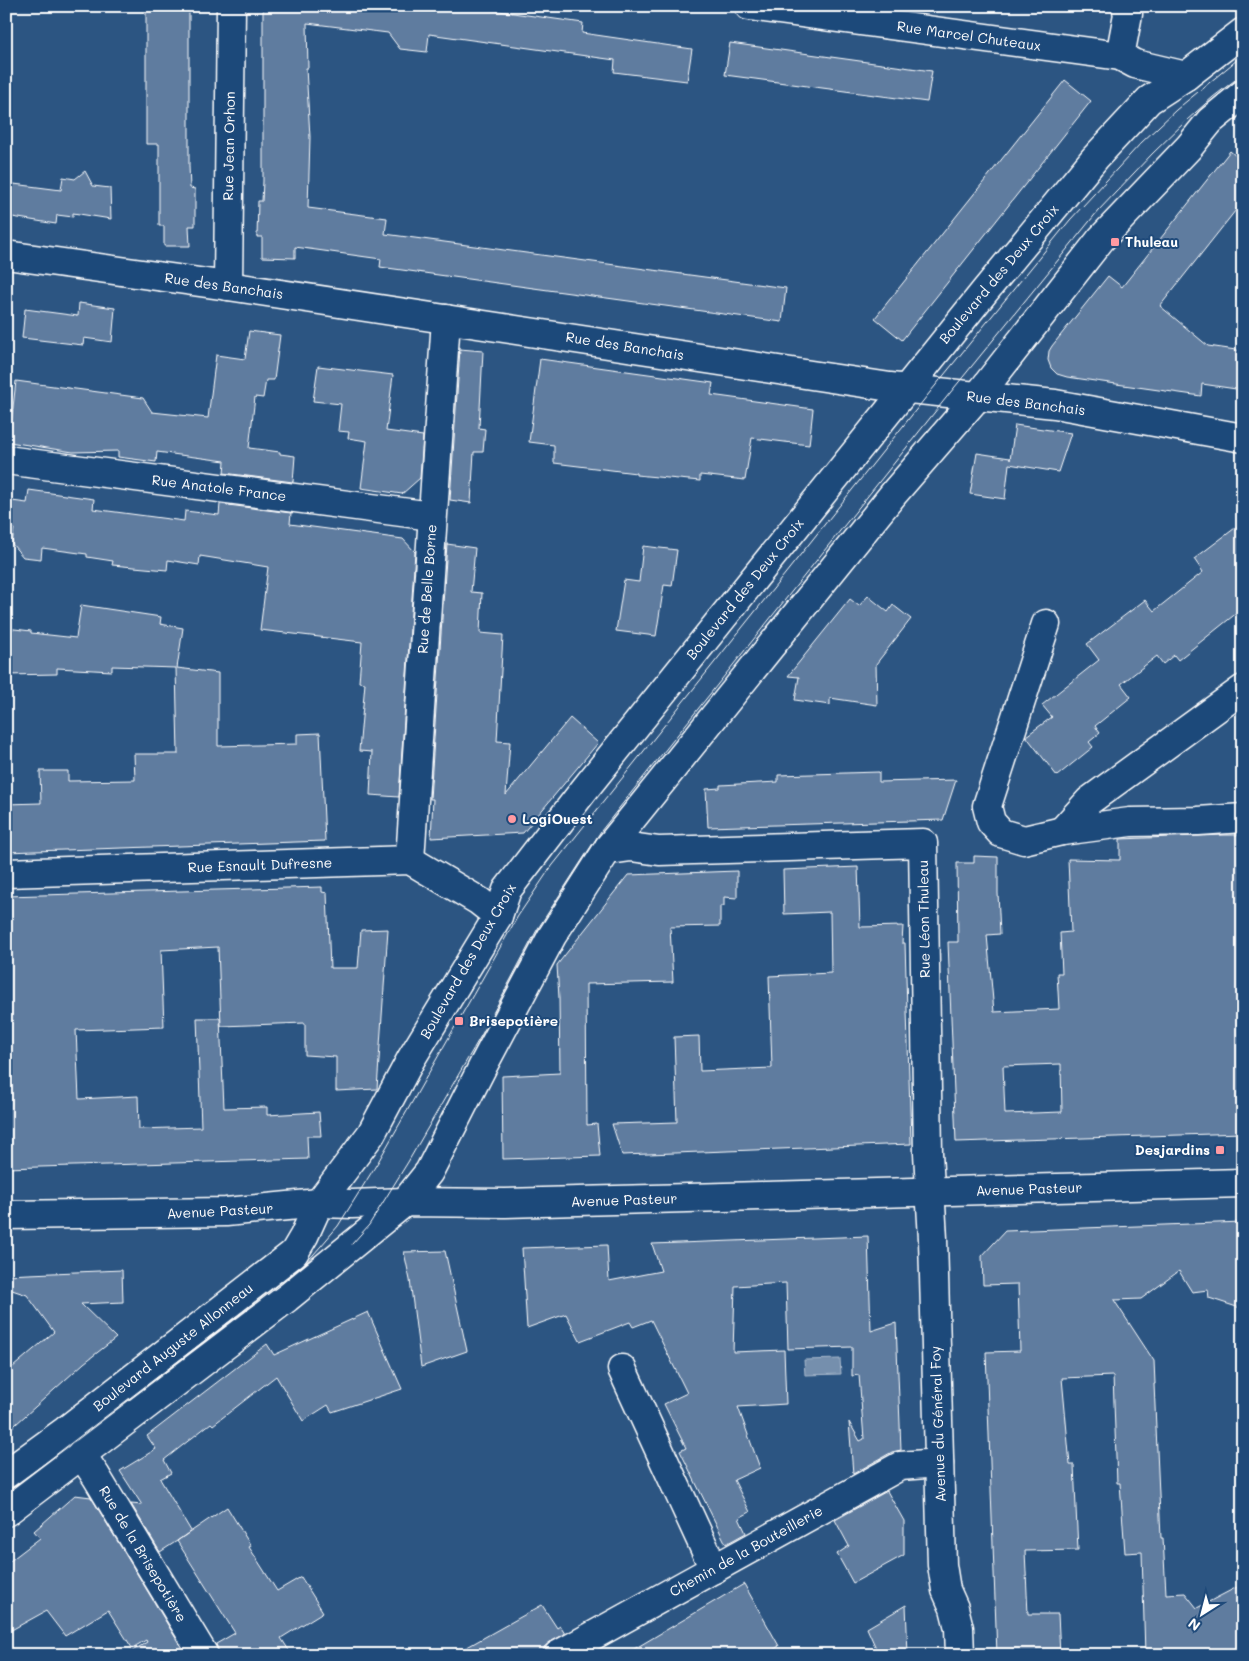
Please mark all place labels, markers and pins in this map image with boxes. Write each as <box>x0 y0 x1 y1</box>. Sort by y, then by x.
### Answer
place label: Thuleau <box>1125 232 1178 251</box>
marker: Thuleau <box>1109 236 1121 248</box>
place label: LogiOuest <box>522 809 593 828</box>
marker: LogiOuest <box>506 813 518 825</box>
place label: Brisepotière <box>469 1011 558 1030</box>
marker: Brisepotière <box>453 1015 465 1027</box>
place label: Desjardins <box>1135 1140 1210 1159</box>
marker: Desjardins <box>1214 1144 1226 1156</box>

